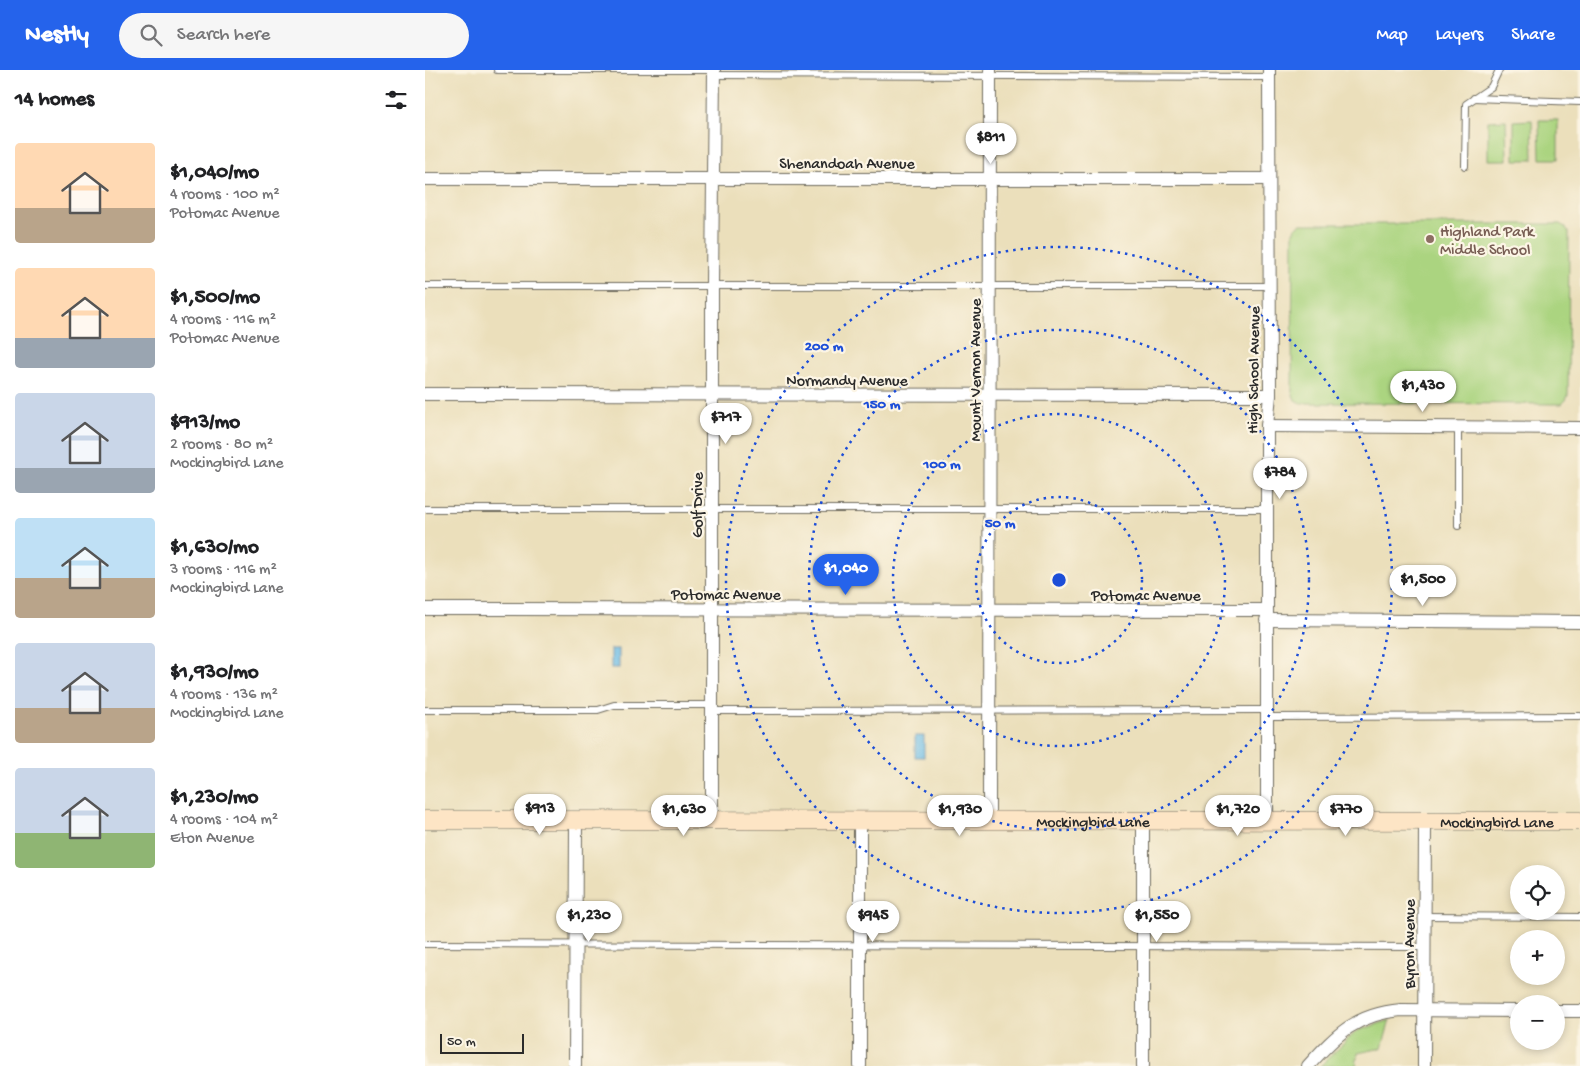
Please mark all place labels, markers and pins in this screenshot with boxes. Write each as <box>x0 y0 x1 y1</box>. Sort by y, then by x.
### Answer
pin: $811 <box>961 122 1021 165</box>
place label: Highland Park Middle School <box>1440 224 1536 261</box>
marker: Highland Park Middle School <box>1424 233 1436 245</box>
pin: $1,430 <box>1382 370 1464 413</box>
pin: $717 <box>696 402 756 445</box>
pin: $784 <box>1250 458 1310 500</box>
pin: $1,040 <box>805 554 887 596</box>
pin: $1,500 <box>1382 564 1464 607</box>
centre of rings <box>1050 571 1068 589</box>
pin: $913 <box>510 794 570 836</box>
pin: $1,630 <box>643 794 725 837</box>
pin: $1,930 <box>919 794 1001 837</box>
pin: $1,720 <box>1197 794 1279 837</box>
pin: $770 <box>1316 794 1376 837</box>
pin: $1,230 <box>548 900 630 943</box>
pin: $945 <box>843 900 903 943</box>
pin: $1,550 <box>1116 900 1198 943</box>

